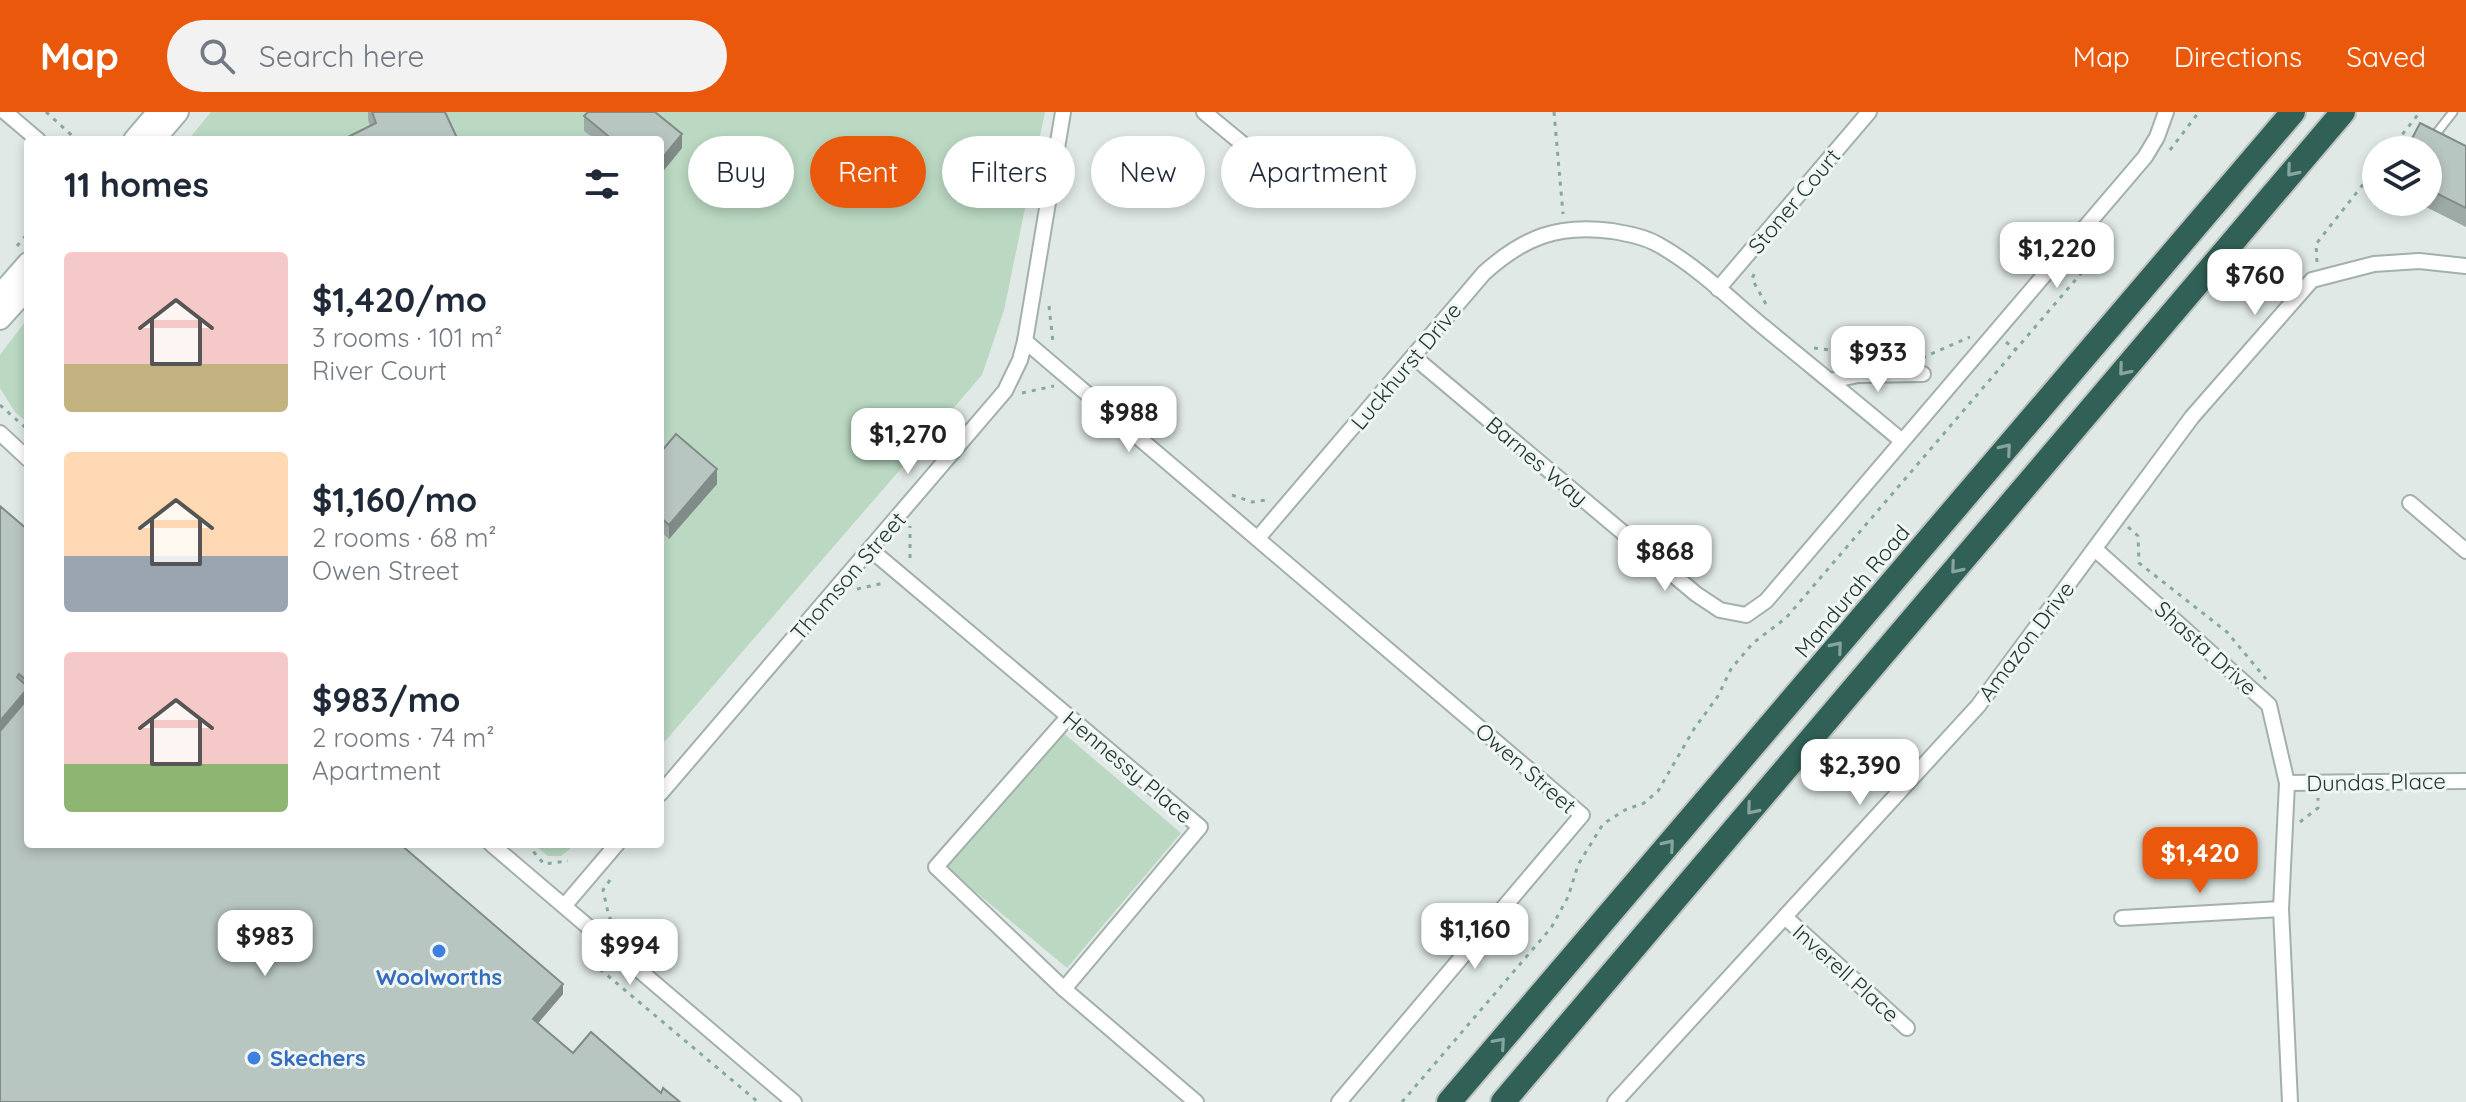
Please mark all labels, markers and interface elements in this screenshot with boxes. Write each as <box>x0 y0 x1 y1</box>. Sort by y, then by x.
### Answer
search box <box>167 20 727 92</box>
text: Map <box>40 32 119 80</box>
icon: search <box>195 34 239 78</box>
text: Search here <box>259 37 424 75</box>
text: Map <box>2073 39 2130 74</box>
text: Directions <box>2174 39 2302 74</box>
text: Saved <box>2346 39 2426 74</box>
chip: Buy <box>688 136 794 208</box>
chip: Rent <box>810 136 926 208</box>
chip: Filters <box>942 136 1075 208</box>
chip: New <box>1091 136 1205 208</box>
chip: Apartment <box>1221 136 1416 208</box>
map controls <box>2362 136 2442 216</box>
button: layers <box>2362 136 2442 216</box>
street label: Stoner Court <box>1742 143 1846 259</box>
icon: filters <box>580 162 624 206</box>
one-way arrow <box>2287 162 2302 177</box>
text: 11 homes <box>64 163 209 206</box>
pin: $1,220 <box>1992 222 2122 290</box>
text: $1,220 <box>2018 231 2096 264</box>
pin: $760 <box>2208 249 2302 317</box>
text: $760 <box>2225 258 2285 291</box>
text: $1,420/mo <box>312 278 487 321</box>
icon: home <box>128 284 224 380</box>
street label: Luckhurst Drive <box>1345 297 1467 435</box>
text: 3 rooms · 101 m² <box>312 321 503 354</box>
pin: $933 <box>1831 326 1925 394</box>
text: $933 <box>1849 335 1907 368</box>
text: River Court <box>312 354 447 387</box>
one-way arrow <box>2119 360 2134 375</box>
pin: $988 <box>1082 386 1176 454</box>
text: $988 <box>1100 395 1158 428</box>
pin: $1,270 <box>843 408 973 476</box>
street label: Barnes Way <box>1480 410 1594 512</box>
text: $1,270 <box>869 417 947 450</box>
one-way arrow <box>1996 444 2011 459</box>
text: $1,160/mo <box>312 478 477 521</box>
icon: home <box>128 484 224 580</box>
street label: Thomson Street <box>784 506 912 646</box>
street label: Mandurah Road <box>1788 519 1916 663</box>
text: 2 rooms · 68 m² <box>312 521 497 554</box>
pin: $868 <box>1618 525 1712 593</box>
text: $868 <box>1636 534 1694 567</box>
text: Owen Street <box>312 554 459 587</box>
one-way arrow <box>1951 559 1966 573</box>
street label: Amazon Drive <box>1972 576 2080 706</box>
street label: Shasta Drive <box>2149 595 2263 701</box>
one-way arrow <box>1827 642 1842 657</box>
text: $983/mo <box>312 678 460 721</box>
icon: home <box>128 684 224 780</box>
street label: Hennessy Place <box>1057 705 1199 829</box>
street label: Owen Street <box>1470 717 1582 819</box>
text: 2 rooms · 74 m² <box>312 721 495 754</box>
pin: $2,390 <box>1795 739 1925 807</box>
text: $2,390 <box>1819 748 1901 781</box>
text: Apartment <box>312 754 441 787</box>
street label: Dundas Place <box>2306 767 2446 797</box>
one-way arrow <box>1747 800 1762 814</box>
pin: $1,420 <box>2135 827 2265 895</box>
text: $1,420 <box>2161 836 2239 869</box>
one-way arrow <box>1659 840 1674 855</box>
pin: $1,160 <box>1410 903 1540 971</box>
pin: $983 <box>218 910 312 978</box>
text: $1,160 <box>1439 912 1511 945</box>
street label: Inverell Place <box>1787 918 1905 1028</box>
text: $983 <box>236 919 294 952</box>
pin: $994 <box>583 919 677 987</box>
text: $994 <box>600 928 660 961</box>
marker: Woolworths <box>430 942 448 960</box>
place label: Woolworths <box>376 963 502 991</box>
one-way arrow <box>1490 1037 1504 1052</box>
place label: Skechers <box>270 1044 366 1072</box>
marker: Skechers <box>245 1049 263 1067</box>

